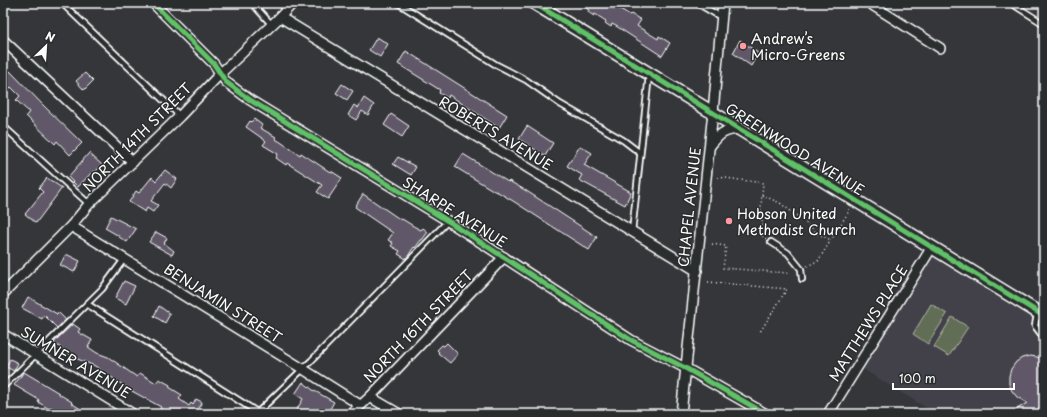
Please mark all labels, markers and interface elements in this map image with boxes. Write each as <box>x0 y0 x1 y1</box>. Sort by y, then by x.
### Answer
north arrow <box>26 26 66 66</box>
text: N <box>43 27 58 46</box>
place label: Andrew’s Micro-Greens <box>751 28 845 65</box>
marker: Andrew’s Micro-Greens <box>738 41 748 51</box>
street label: NORTH 14TH STREET <box>78 77 197 196</box>
street label: ROBERTS AVENUE <box>435 91 557 175</box>
street label: GREENWOOD AVENUE <box>722 98 868 200</box>
street label: CHAPEL AVENUE <box>672 146 706 268</box>
street label: SHARPE AVENUE <box>399 171 511 253</box>
place label: Hobson United Methodist Church <box>737 203 856 240</box>
marker: Hobson United Methodist Church <box>724 216 734 226</box>
street label: BENJAMIN STREET <box>160 258 286 348</box>
street label: MATTHEWS PLACE <box>824 261 912 385</box>
street label: NORTH 16TH STREET <box>359 265 478 387</box>
street label: SUMNER AVENUE <box>17 321 135 403</box>
scale bar <box>893 365 1014 391</box>
text: 100 m <box>899 369 936 387</box>

